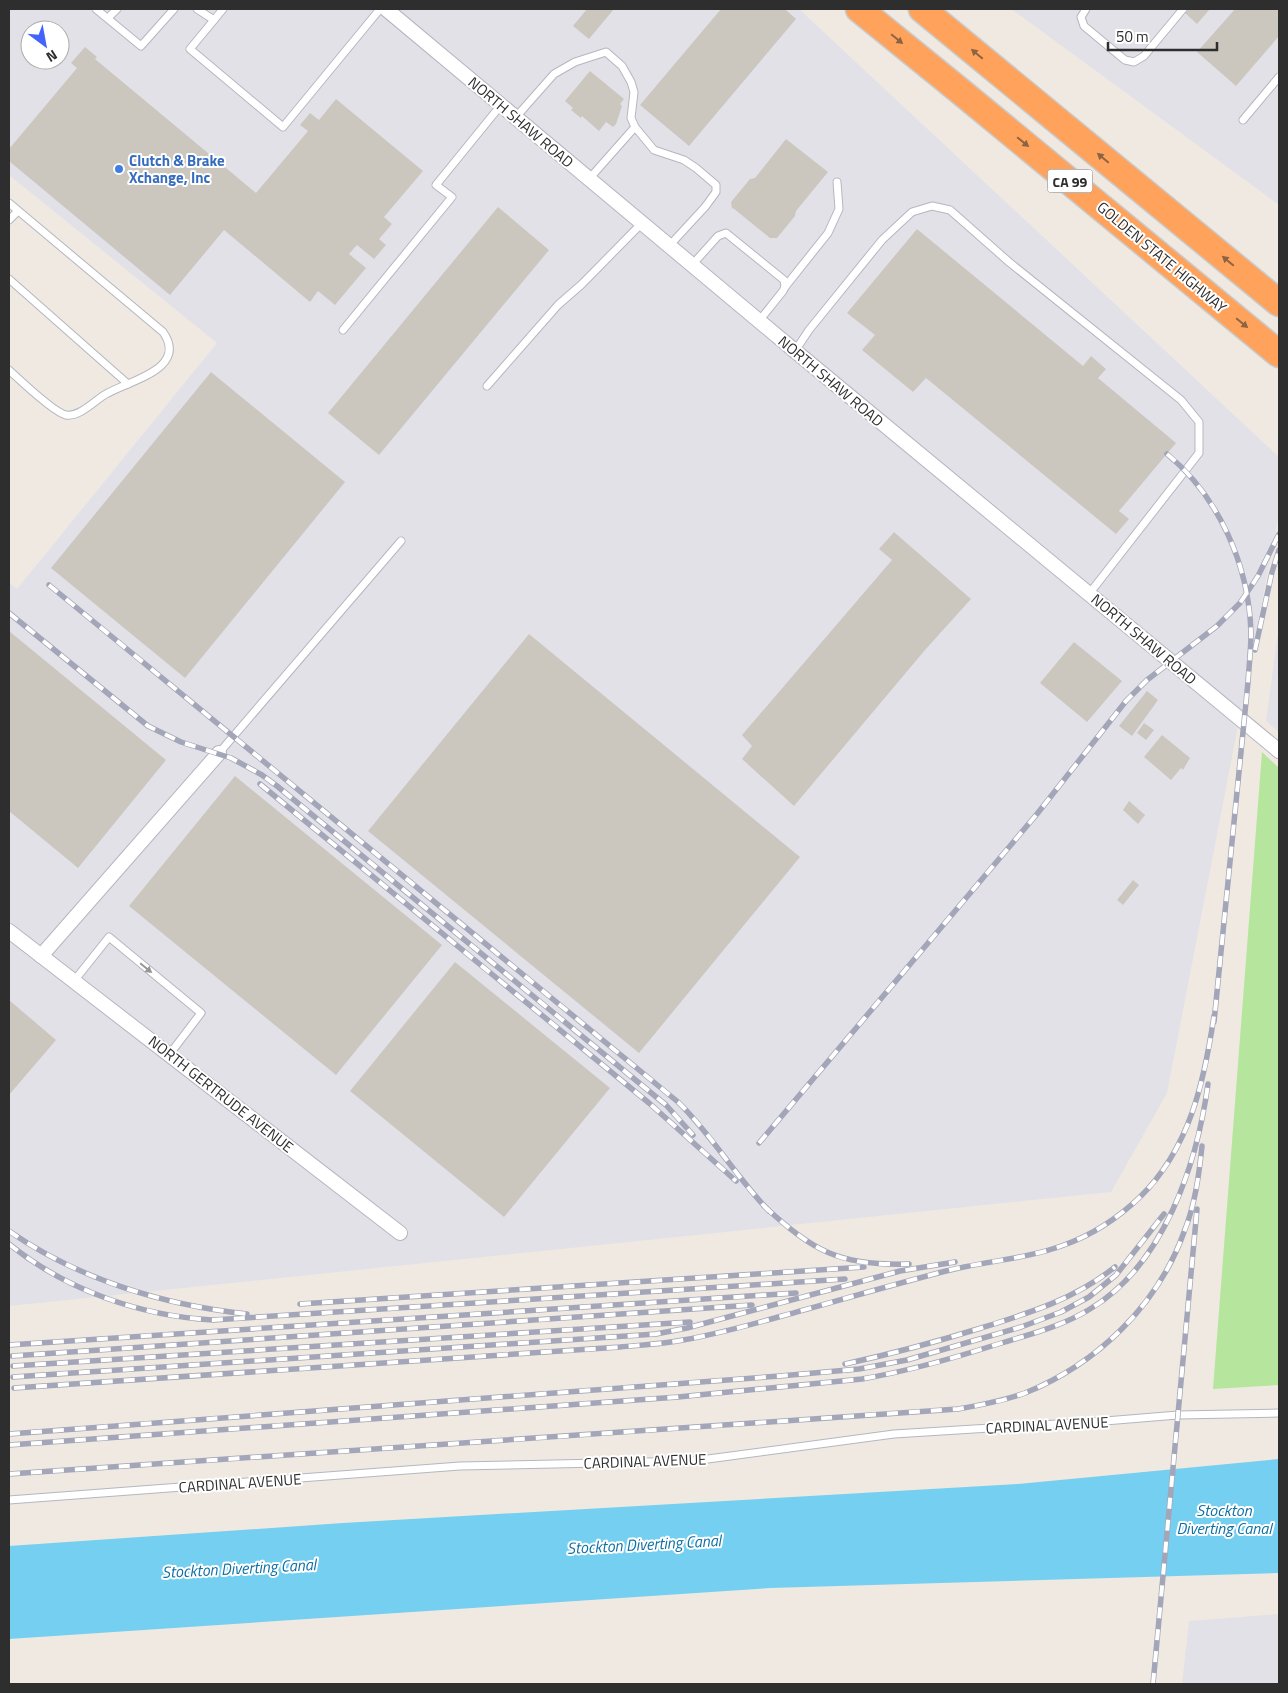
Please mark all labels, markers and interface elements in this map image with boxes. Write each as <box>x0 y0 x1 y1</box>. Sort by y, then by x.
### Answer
north arrow <box>20 20 70 70</box>
scale bar <box>1108 20 1217 52</box>
text: 50 m <box>1116 25 1149 48</box>
one-way arrow <box>890 34 903 45</box>
text: N <box>42 45 62 68</box>
one-way arrow <box>971 49 984 60</box>
street label: NORTH SHAW ROAD <box>463 71 579 173</box>
one-way arrow <box>1016 136 1029 147</box>
place label: Clutch & Brake Xchange, Inc <box>129 149 225 189</box>
one-way arrow <box>1097 152 1110 163</box>
marker: Clutch & Brake Xchange, Inc <box>113 163 125 175</box>
road number: CA 99 <box>1048 170 1092 192</box>
street label: GOLDEN STATE HIGHWAY <box>1092 196 1232 318</box>
one-way arrow <box>1222 256 1235 267</box>
one-way arrow <box>1235 318 1248 329</box>
street label: NORTH SHAW ROAD <box>773 330 889 432</box>
street label: NORTH SHAW ROAD <box>1086 588 1202 690</box>
one-way arrow <box>140 963 153 974</box>
street label: NORTH GERTRUDE AVENUE <box>143 1030 299 1158</box>
street label: CARDINAL AVENUE <box>985 1410 1109 1440</box>
street label: CARDINAL AVENUE <box>583 1447 707 1475</box>
street label: CARDINAL AVENUE <box>178 1467 302 1499</box>
water label: Stockton Diverting Canal <box>1176 1498 1273 1540</box>
water label: Stockton Diverting Canal <box>566 1528 723 1560</box>
water label: Stockton Diverting Canal <box>161 1552 318 1584</box>

